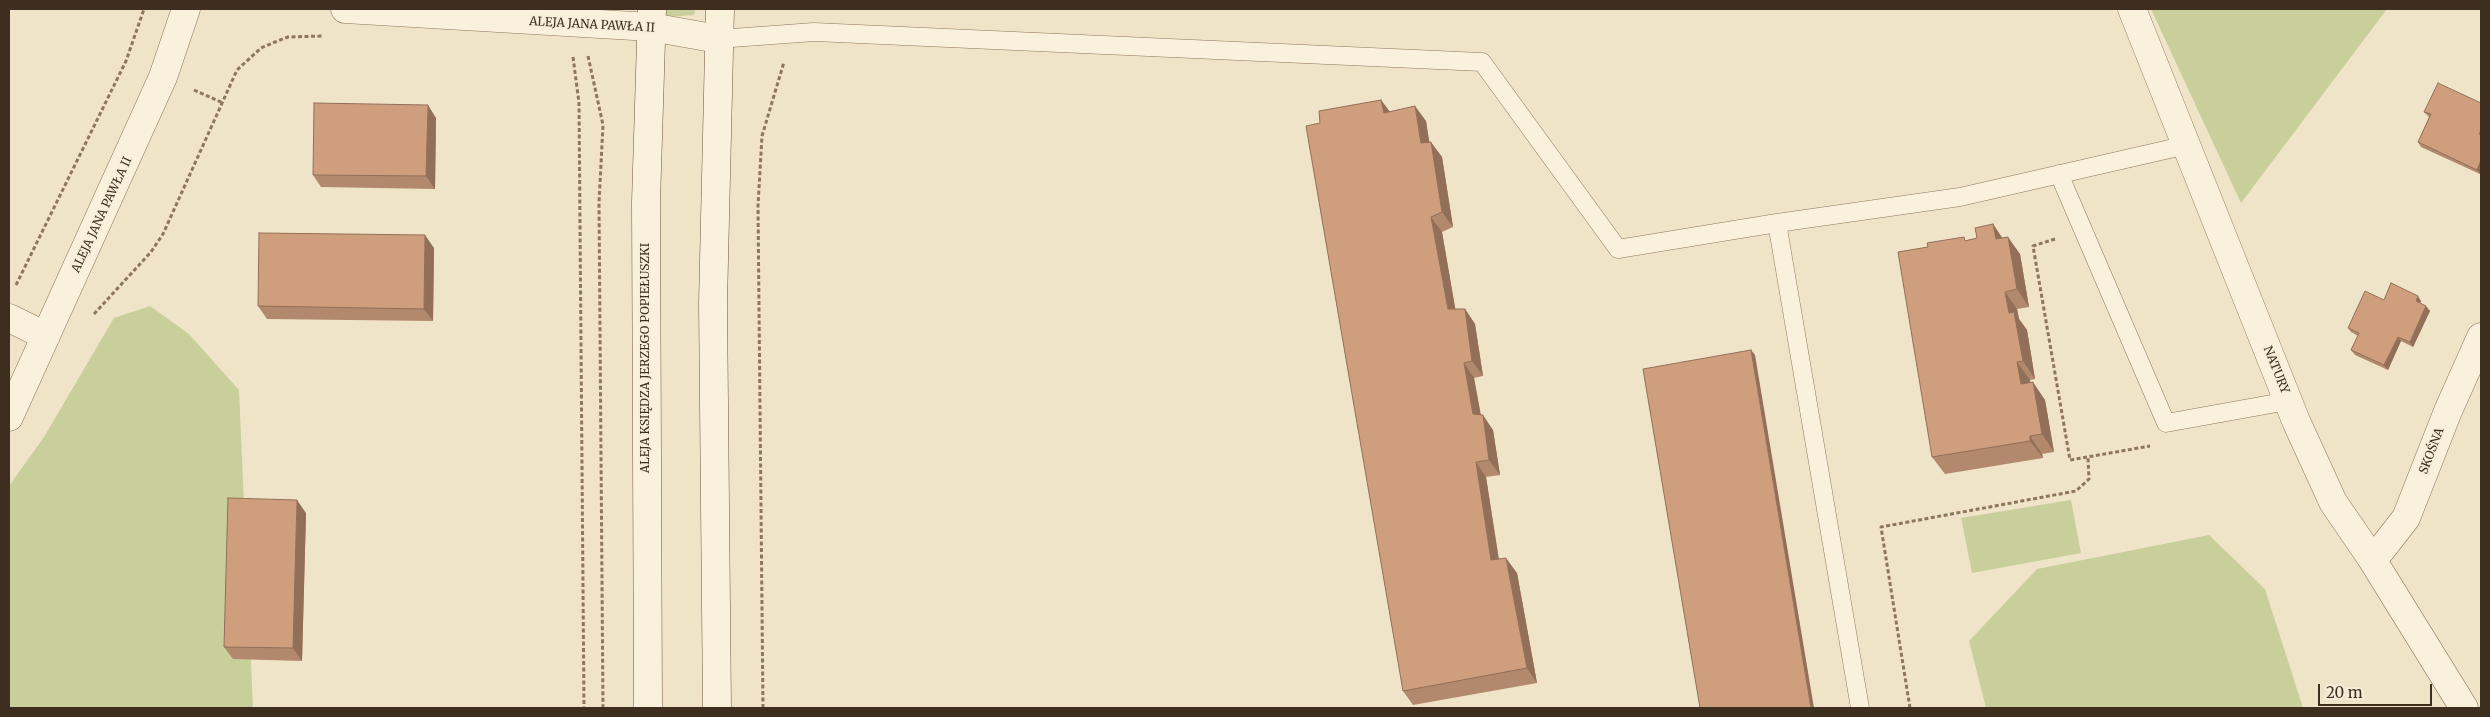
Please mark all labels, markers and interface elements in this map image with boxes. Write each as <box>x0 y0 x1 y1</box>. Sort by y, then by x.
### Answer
street label: ALEJA JANA PAWŁA II <box>529 15 655 35</box>
street label: ALEJA JANA PAWŁA II <box>69 155 135 275</box>
street label: ALEJA KSIĘDZA JERZEGO POPIEŁUSZKI <box>639 243 653 473</box>
street label: NATURY <box>2260 344 2292 396</box>
street label: SKOŚNA <box>2417 426 2447 476</box>
scale bar <box>2320 674 2434 706</box>
text: 20 m <box>2326 683 2363 702</box>

